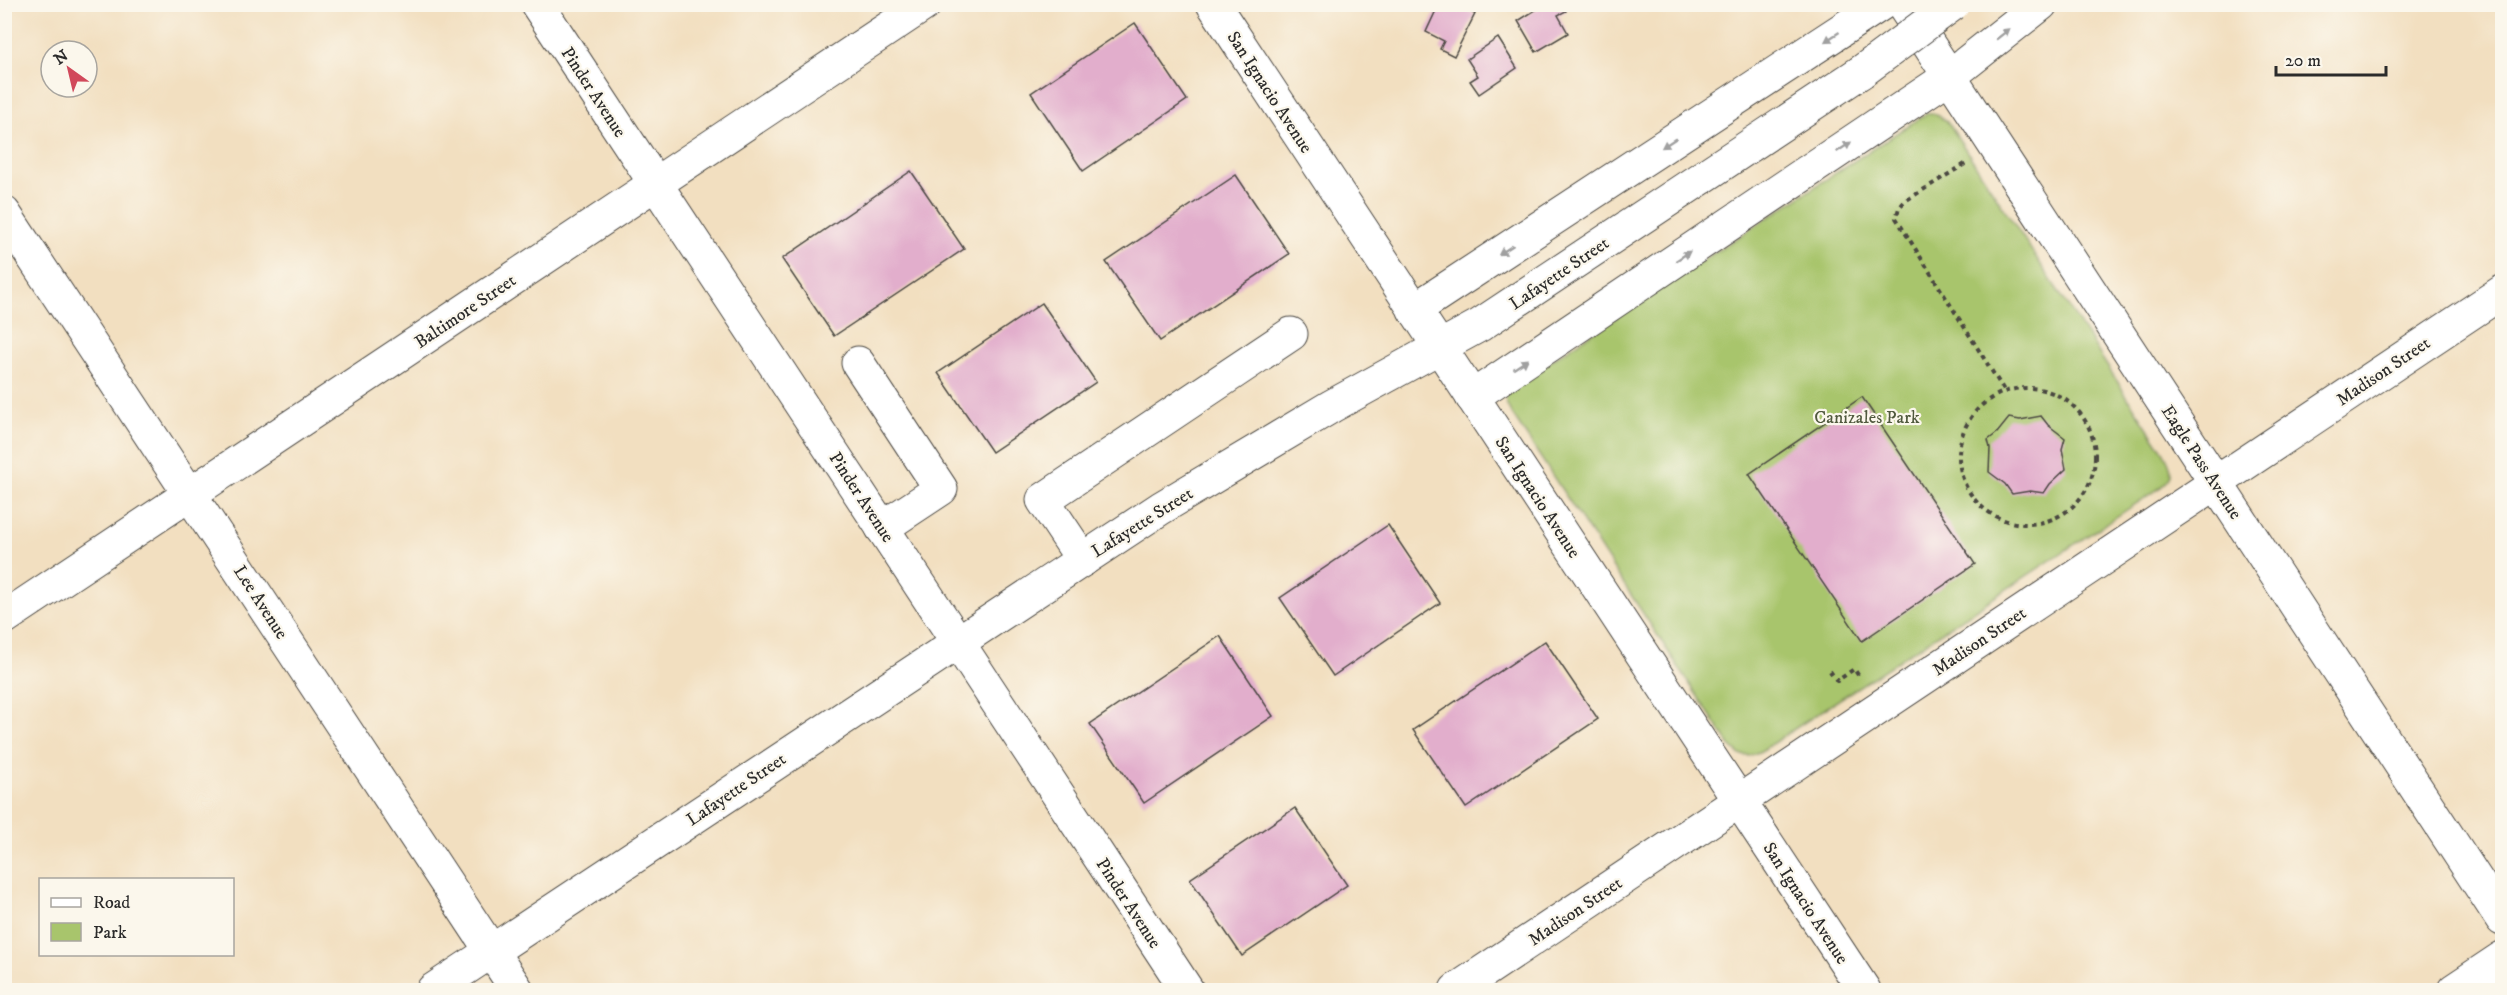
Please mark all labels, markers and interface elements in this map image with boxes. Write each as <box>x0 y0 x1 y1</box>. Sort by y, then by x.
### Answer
street label: San Ignacio Avenue <box>1222 28 1317 157</box>
one-way arrow <box>1996 29 2011 41</box>
one-way arrow <box>1824 31 1840 42</box>
north arrow <box>39 39 99 99</box>
scale bar <box>2276 39 2386 77</box>
street label: Pinder Avenue <box>556 43 631 142</box>
text: N <box>50 45 72 69</box>
text: 20 m <box>2285 50 2321 72</box>
one-way arrow <box>1661 138 1677 149</box>
one-way arrow <box>1836 141 1852 153</box>
street label: Lafayette Street <box>1506 232 1614 315</box>
one-way arrow <box>1498 244 1514 255</box>
one-way arrow <box>1674 250 1690 262</box>
street label: Baltimore Street <box>411 270 521 354</box>
street label: Madison Street <box>2333 332 2435 411</box>
one-way arrow <box>1512 359 1529 370</box>
street label: Eagle Pass Avenue <box>2156 401 2246 524</box>
park label: Canizales Park <box>1814 407 1920 429</box>
street label: San Ignacio Avenue <box>1490 433 1585 562</box>
street label: Pinder Avenue <box>824 448 899 547</box>
street label: Lafayette Street <box>1088 483 1197 563</box>
street label: Lee Avenue <box>228 561 292 644</box>
street label: Madison Street <box>1929 602 2031 681</box>
street label: Lafayette Street <box>683 748 791 831</box>
street label: San Ignacio Avenue <box>1758 839 1853 968</box>
street label: Pinder Avenue <box>1091 854 1166 953</box>
street label: Madison Street <box>1525 872 1627 951</box>
legend <box>39 878 234 956</box>
text: Road <box>93 892 130 914</box>
text: Park <box>93 922 127 944</box>

